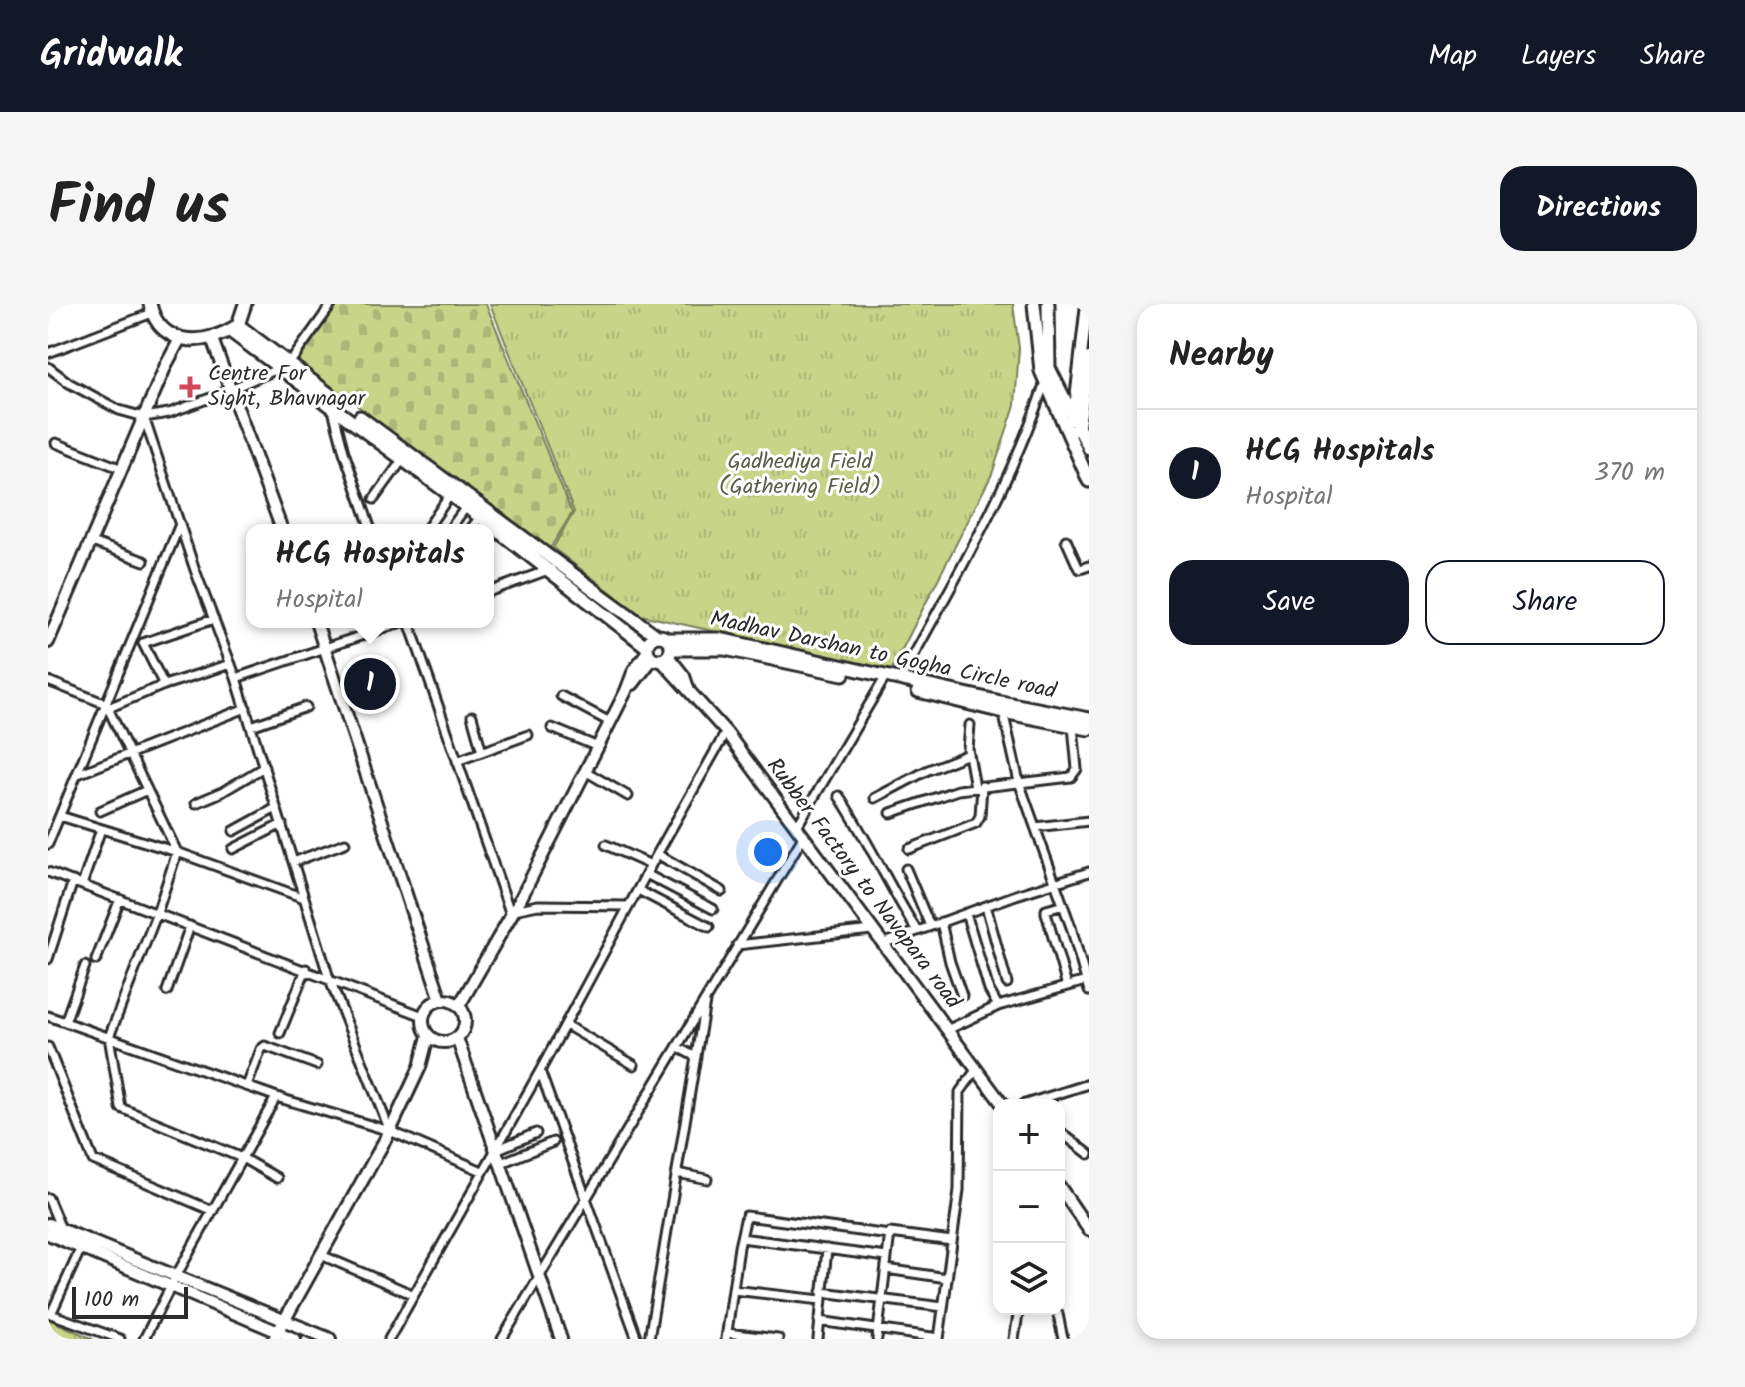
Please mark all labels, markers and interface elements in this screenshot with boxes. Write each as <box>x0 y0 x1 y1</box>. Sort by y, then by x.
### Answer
text: Gridwalk <box>40 26 182 86</box>
text: Map <box>1428 34 1477 79</box>
text: Layers <box>1521 34 1596 79</box>
text: Share <box>1640 34 1705 79</box>
text: Find us <box>48 163 229 253</box>
button: Directions <box>1500 166 1697 251</box>
text: Nearby <box>1169 329 1274 383</box>
place label: Centre For Sight, Bhavnagar <box>208 357 367 417</box>
marker: Centre For Sight, Bhavnagar <box>179 376 201 398</box>
text: HCG Hospitals <box>1245 428 1434 476</box>
park label: Gadhediya Field (Gathering Field) <box>719 445 881 505</box>
text: 1 <box>1191 452 1199 494</box>
text: 370 m <box>1594 452 1665 494</box>
text: Hospital <box>1245 476 1333 518</box>
popup <box>246 524 494 628</box>
text: HCG Hospitals <box>275 531 465 579</box>
button: Save <box>1169 560 1409 645</box>
button: Share <box>1425 560 1665 645</box>
text: Hospital <box>275 579 363 621</box>
street label: Madhav Darshan to Gogha Circle road <box>707 602 1060 710</box>
pin: 1 <box>344 654 396 714</box>
street label: Rubber Factory to Navapara road <box>757 751 970 1018</box>
your location <box>748 832 788 872</box>
map controls <box>993 1099 1065 1315</box>
button: + <box>993 1099 1065 1171</box>
button: − <box>993 1171 1065 1243</box>
button: layers <box>993 1243 1065 1315</box>
scale bar <box>72 1283 188 1319</box>
text: 100 m <box>84 1283 139 1318</box>

